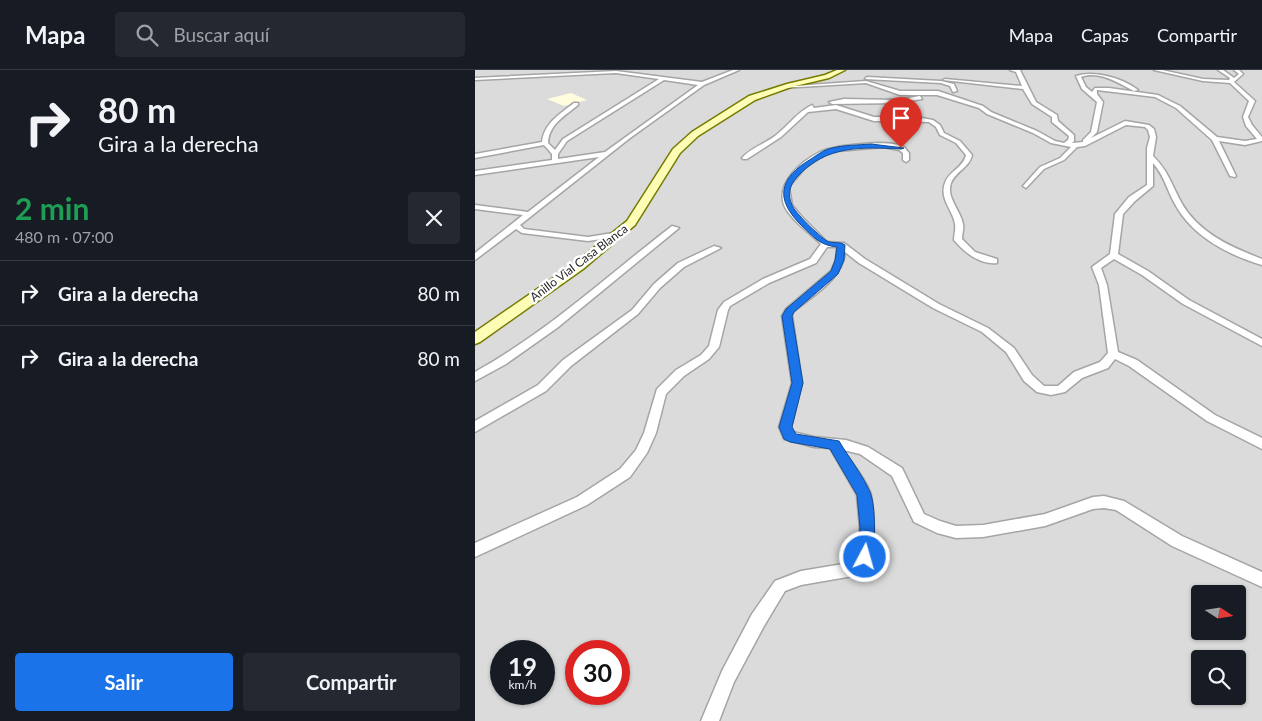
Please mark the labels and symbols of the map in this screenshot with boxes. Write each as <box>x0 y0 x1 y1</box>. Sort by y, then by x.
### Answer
pin <box>880 97 922 148</box>
street label: Anillo Vial Casa Blanca <box>527 221 631 304</box>
position arrow <box>838 530 890 582</box>
north arrow <box>1191 585 1246 640</box>
speed limit sign: 30 <box>565 640 630 705</box>

